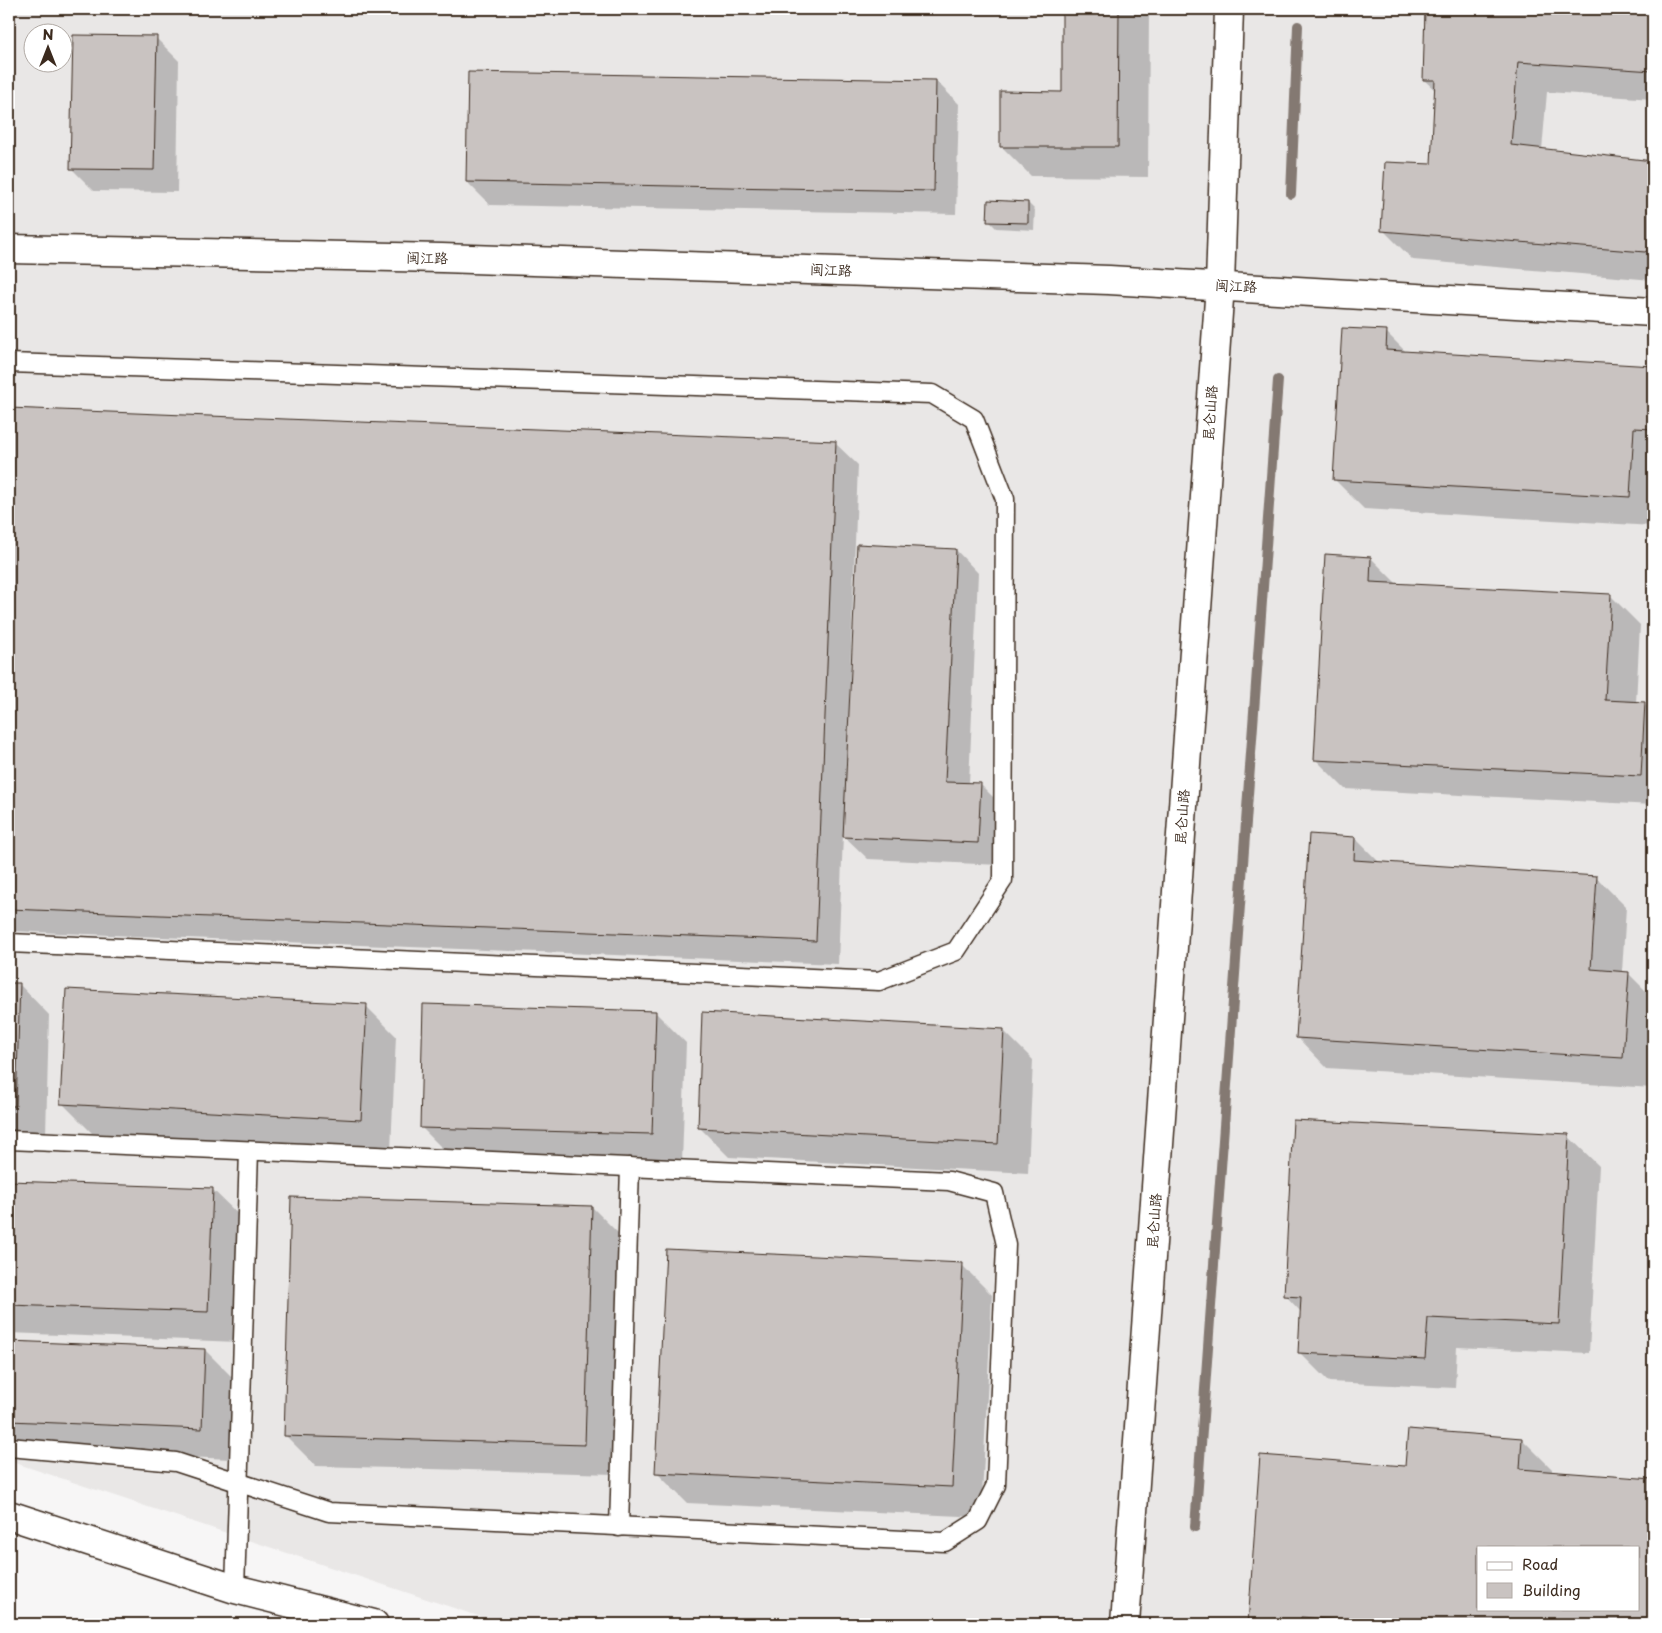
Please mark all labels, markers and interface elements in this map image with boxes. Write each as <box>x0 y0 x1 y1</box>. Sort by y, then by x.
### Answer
north arrow <box>22 22 72 72</box>
text: N <box>42 24 54 45</box>
street label: 闽江路 <box>406 247 448 268</box>
street label: 闽江路 <box>810 258 852 281</box>
street label: 闽江路 <box>1215 274 1258 297</box>
street label: 昆仑山路 <box>1197 384 1222 442</box>
street label: 昆仑山路 <box>1169 788 1194 846</box>
street label: 昆仑山路 <box>1141 1192 1166 1250</box>
legend <box>1477 1546 1640 1610</box>
text: Road <box>1522 1552 1558 1575</box>
text: Building <box>1522 1578 1581 1601</box>

